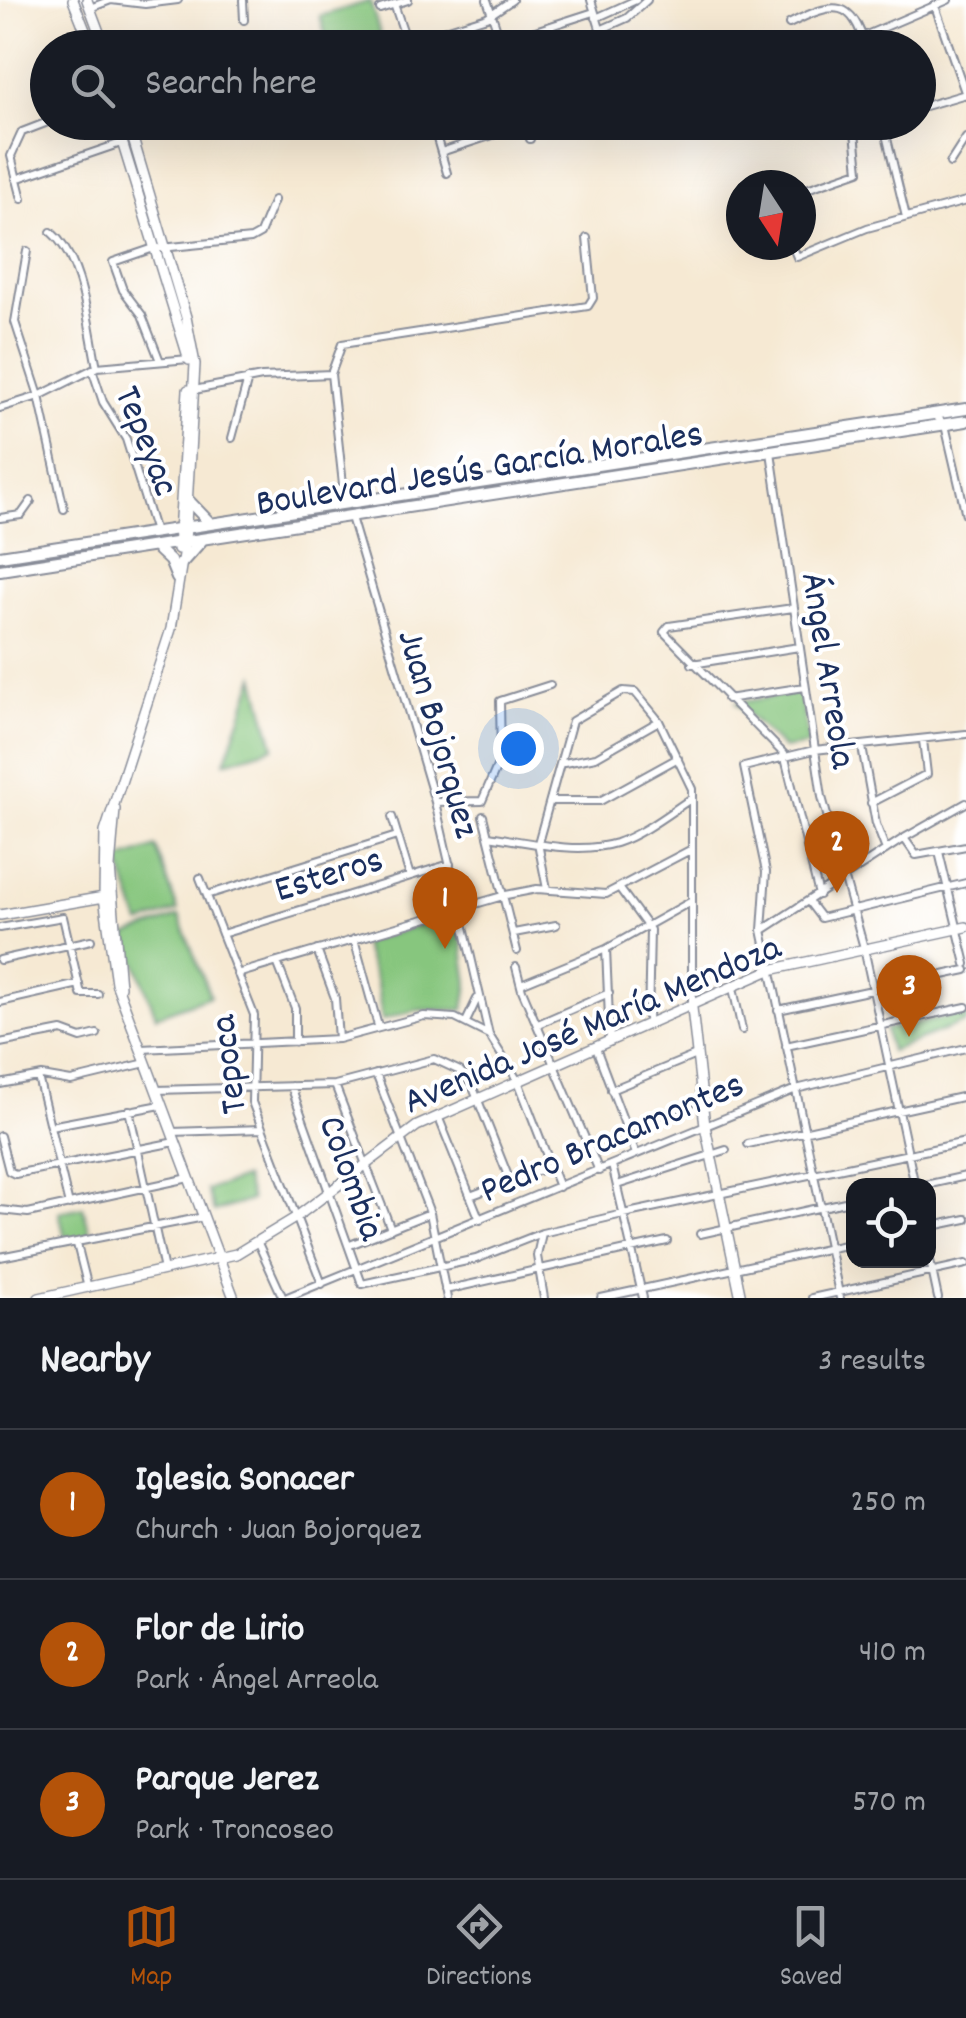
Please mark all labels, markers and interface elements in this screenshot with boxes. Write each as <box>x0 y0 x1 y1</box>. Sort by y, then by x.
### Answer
search box <box>30 30 936 140</box>
icon: search <box>65 58 120 113</box>
text: Search here <box>145 58 317 113</box>
north arrow <box>726 170 816 260</box>
street label: Tepeyac <box>97 379 191 506</box>
street label: Boulevard Jesús García Morales <box>252 409 707 534</box>
street label: Ángel Arreola <box>783 569 868 774</box>
street label: Juan Bojorquez <box>380 624 492 845</box>
your location <box>493 723 544 774</box>
pin: 2 <box>804 810 870 893</box>
street label: Esteros <box>268 835 391 920</box>
pin: 1 <box>412 866 478 949</box>
street label: Avenida José María Mendoza <box>396 922 791 1132</box>
pin: 3 <box>876 954 942 1037</box>
street label: Tepoca <box>198 1010 265 1117</box>
street label: Pedro Bracamontes <box>473 1060 754 1220</box>
street label: Colombia <box>301 1109 397 1250</box>
map controls <box>846 1178 936 1268</box>
button: locate <box>846 1178 936 1268</box>
text: Nearby <box>40 1333 150 1393</box>
text: 3 results <box>818 1340 926 1386</box>
text: Iglesia Sonacer <box>135 1454 354 1509</box>
text: 1 <box>69 1481 76 1527</box>
text: 250 m <box>850 1481 926 1527</box>
text: Church · Juan Bojorquez <box>135 1509 421 1555</box>
text: Flor de Lirio <box>135 1604 304 1659</box>
text: 2 <box>66 1631 79 1677</box>
text: 410 m <box>859 1631 926 1677</box>
text: Park · Ángel Arreola <box>135 1659 378 1705</box>
text: Parque Jerez <box>135 1754 319 1809</box>
text: 3 <box>65 1781 80 1827</box>
text: 570 m <box>852 1781 926 1827</box>
text: Park · Troncoseo <box>135 1809 334 1855</box>
tab: Map <box>124 1899 179 1999</box>
tab: Directions <box>426 1899 532 1999</box>
tab: Saved <box>780 1899 842 1999</box>

